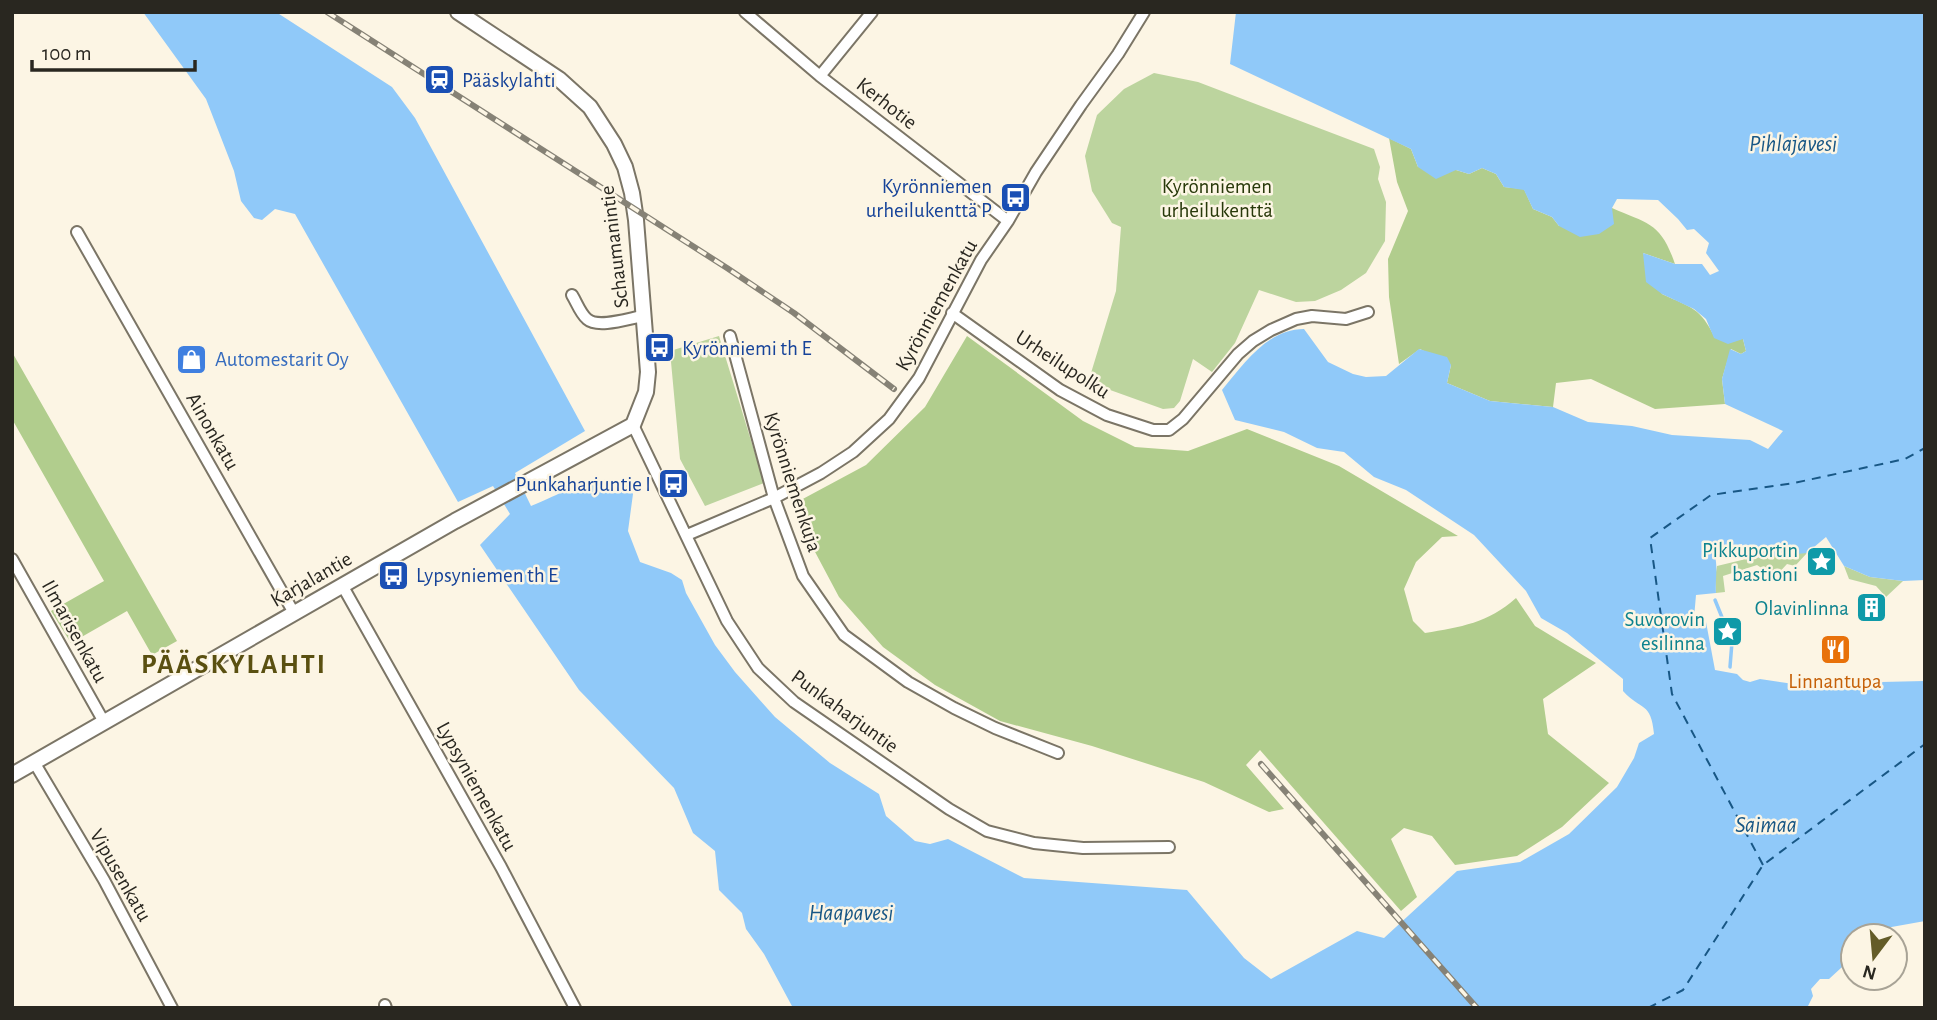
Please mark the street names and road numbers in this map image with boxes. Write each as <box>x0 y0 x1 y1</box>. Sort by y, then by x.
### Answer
street label: Kerhotie <box>853 74 921 133</box>
street label: Schaumanintie <box>597 185 632 309</box>
street label: Kyrönniemenkatu <box>892 236 981 374</box>
street label: Urheilupolku <box>1012 326 1114 403</box>
street label: Ainonkatu <box>182 389 243 474</box>
street label: Kyrönniemenkuja <box>760 410 825 555</box>
street label: Karjalantie <box>267 548 355 611</box>
street label: Ilmarisenkatu <box>38 577 111 686</box>
street label: Punkaharjuntie <box>787 666 902 757</box>
street label: Lypsyniemenkatu <box>433 718 521 854</box>
street label: Vipusenkatu <box>86 825 156 925</box>

